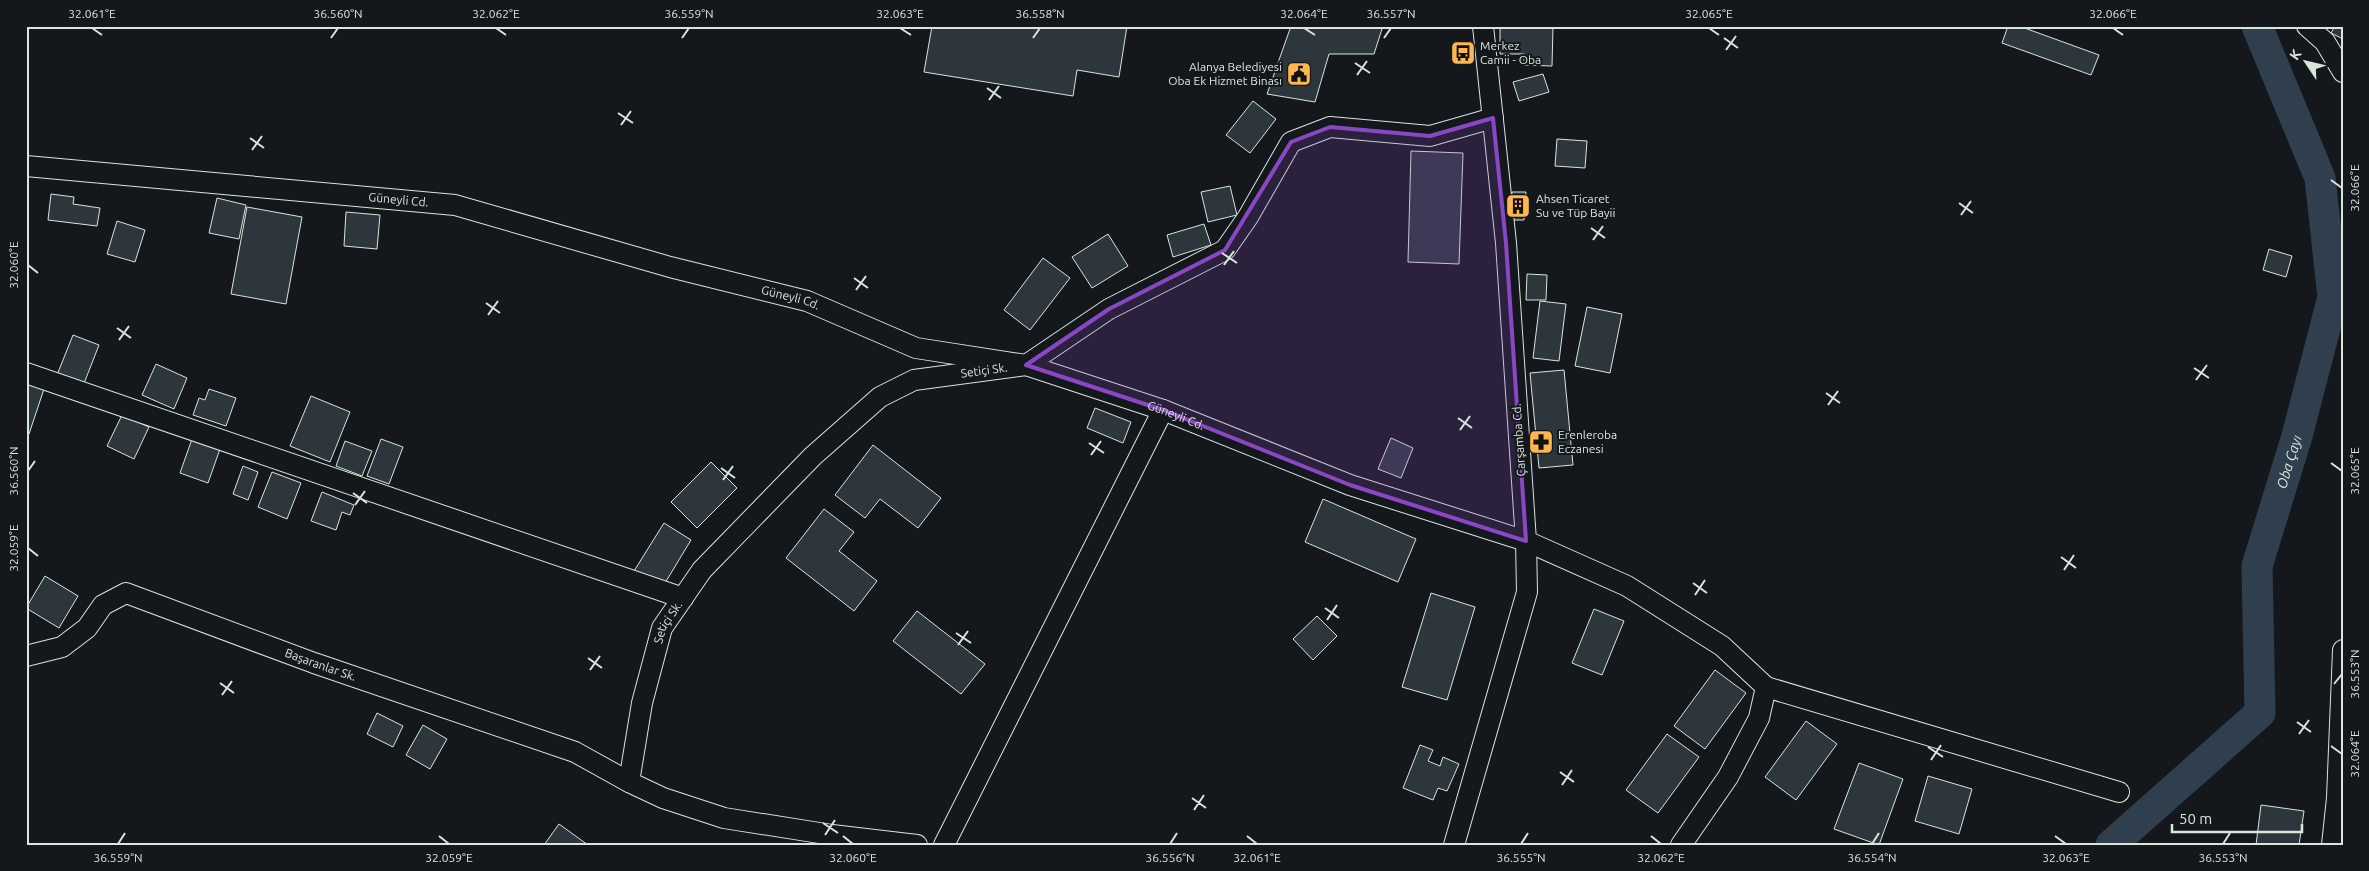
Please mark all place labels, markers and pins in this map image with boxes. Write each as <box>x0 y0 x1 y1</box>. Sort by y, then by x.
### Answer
place label: Merkez Camii - Oba <box>1480 39 1541 66</box>
bus stop icon: Merkez Camii - Oba <box>1450 40 1476 66</box>
place label: Alanya Belediyesi Oba Ek Hizmet Binası <box>1168 60 1282 87</box>
public building icon: Alanya Belediyesi Oba Ek Hizmet Binası <box>1286 61 1312 87</box>
place label: Ahsen Ticaret Su ve Tüp Bayii <box>1536 192 1616 219</box>
building icon: Ahsen Ticaret Su ve Tüp Bayii <box>1505 193 1531 219</box>
place label: Erenleroba Eczanesi <box>1558 428 1617 455</box>
pharmacy icon: Erenleroba Eczanesi <box>1528 429 1554 455</box>

